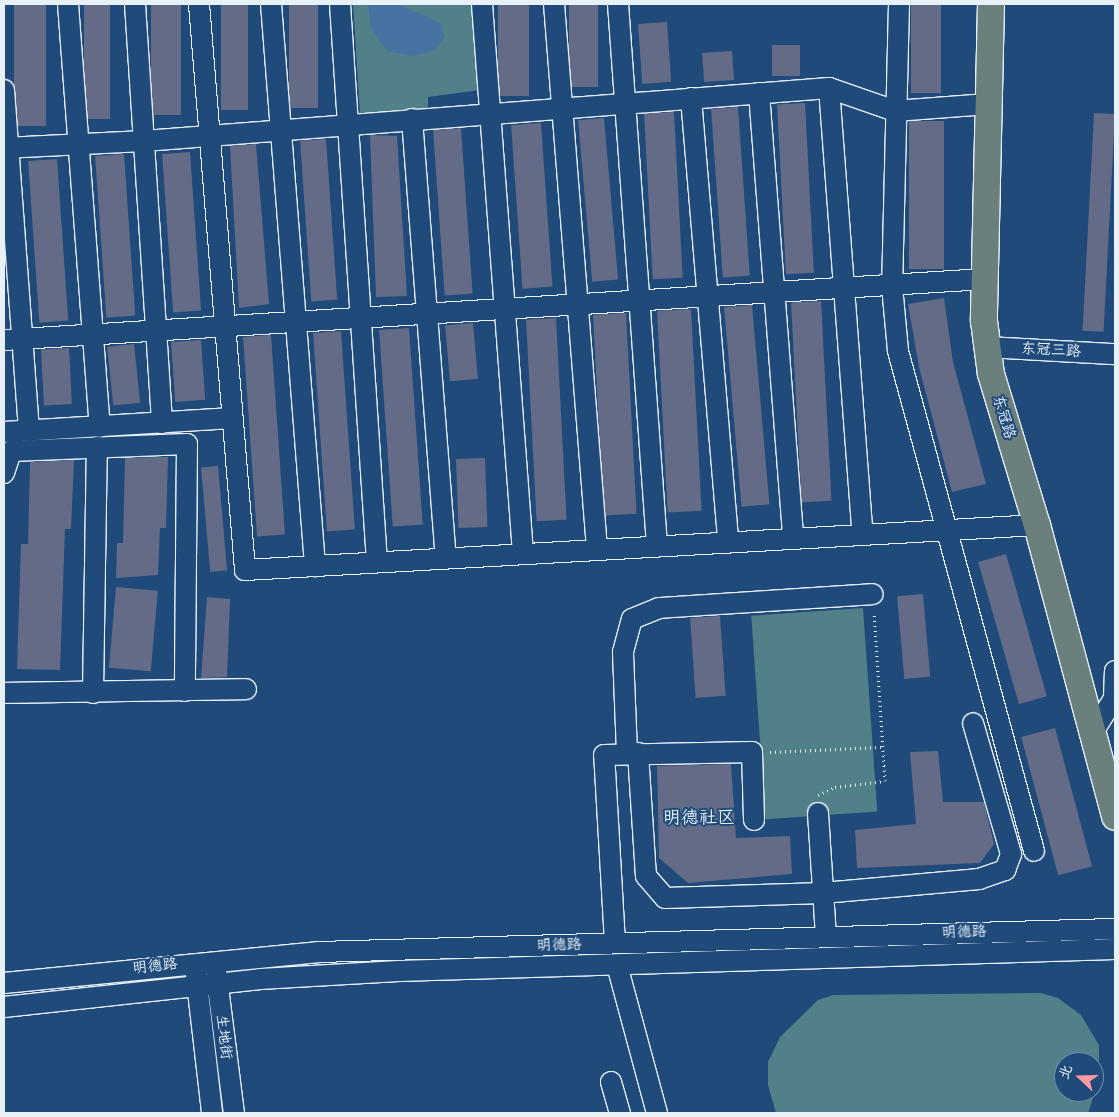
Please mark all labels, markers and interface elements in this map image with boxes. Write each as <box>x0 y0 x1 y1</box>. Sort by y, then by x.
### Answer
street label: 东冠三路 <box>1021 339 1081 361</box>
street label: 东冠路 <box>989 393 1019 441</box>
district label: 明德社区 <box>663 807 735 829</box>
street label: 明德路 <box>941 922 987 942</box>
street label: 明德路 <box>536 935 582 955</box>
street label: 明德路 <box>132 955 178 977</box>
street label: 生地街 <box>212 1014 236 1060</box>
north arrow <box>1054 1052 1104 1102</box>
text: 北 <box>1055 1062 1076 1081</box>

